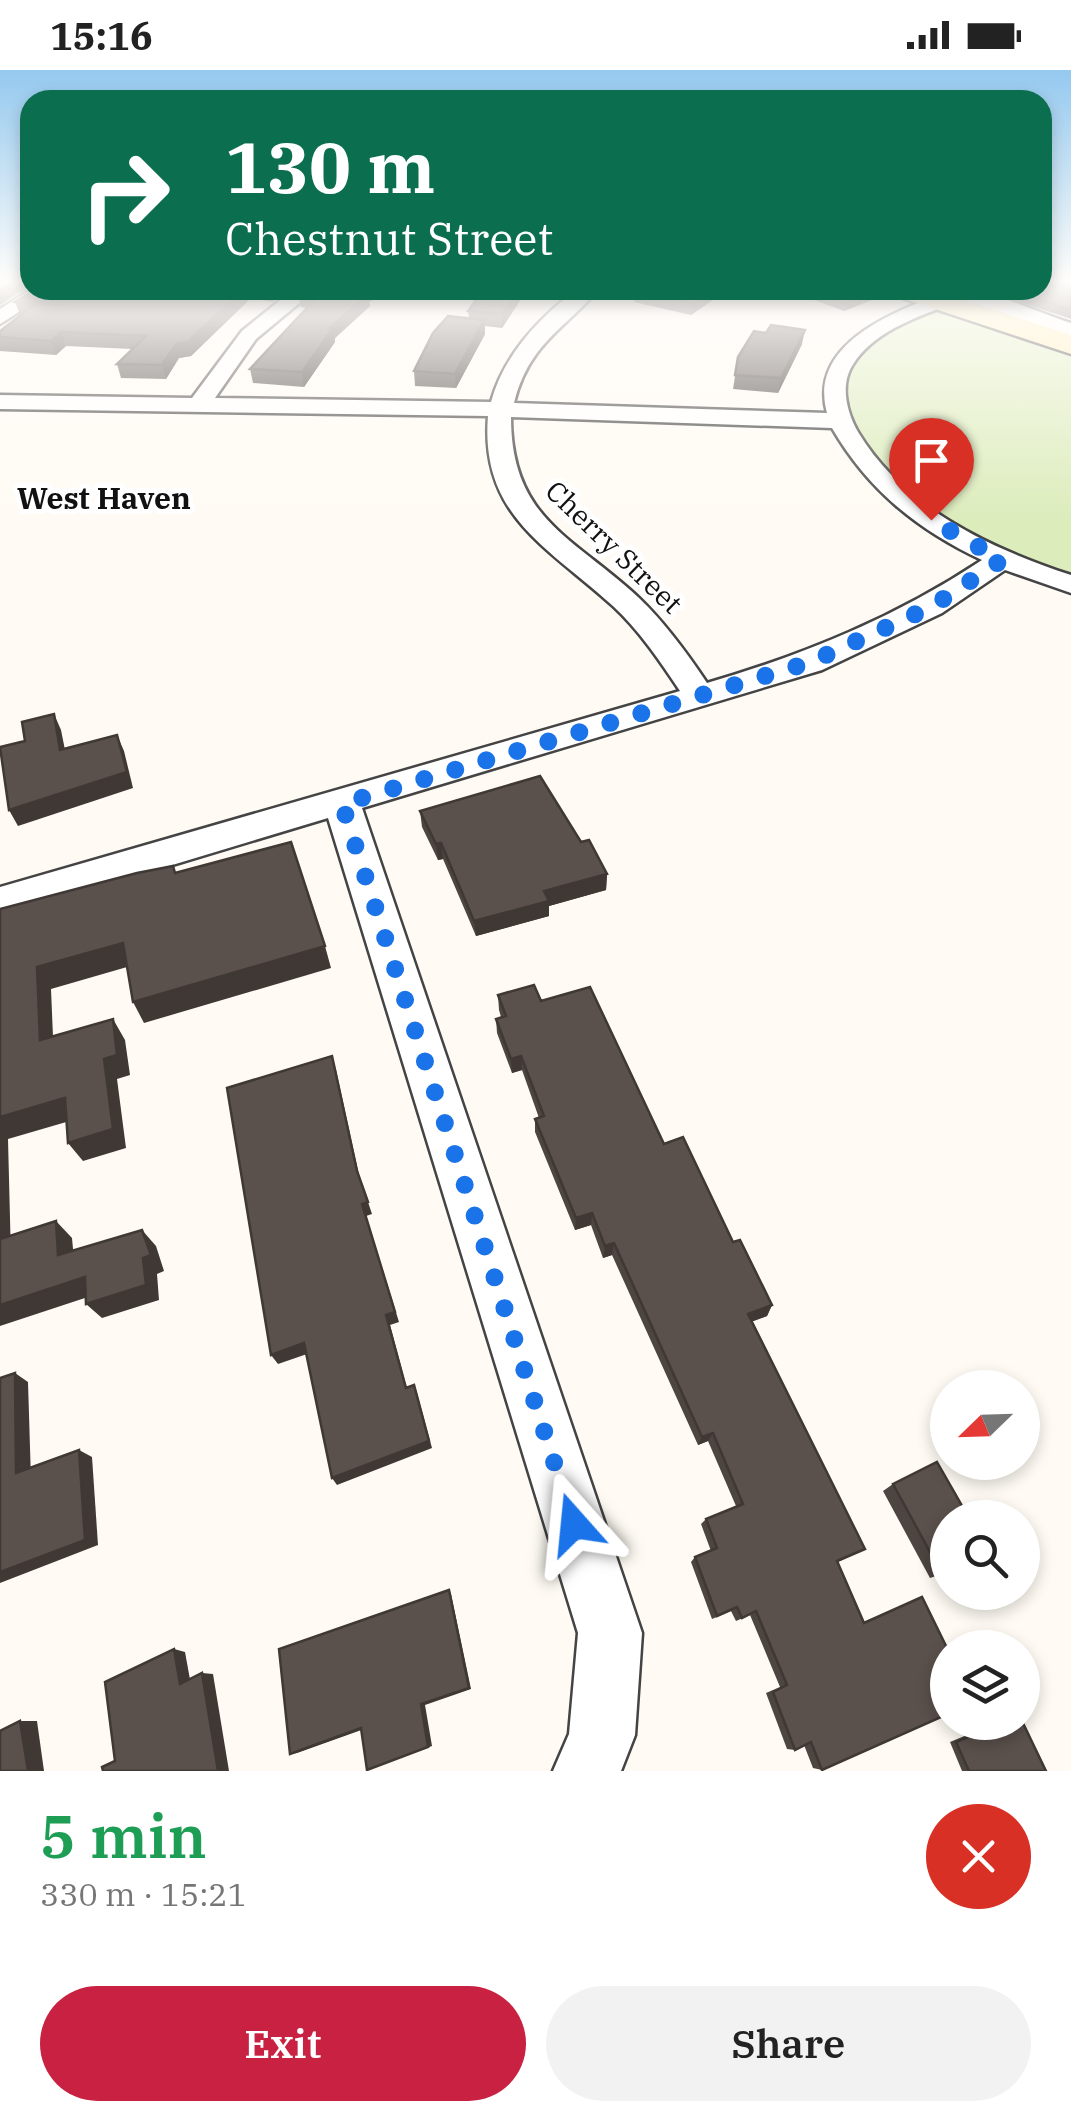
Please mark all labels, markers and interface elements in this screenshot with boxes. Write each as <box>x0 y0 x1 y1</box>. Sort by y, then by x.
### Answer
text: 15:16 <box>50 11 153 60</box>
text: 130 m <box>225 121 435 212</box>
icon: right <box>60 130 190 260</box>
text: Chestnut Street <box>225 209 553 267</box>
pin <box>889 418 974 521</box>
icon: arrive <box>904 433 959 488</box>
street label: Cherry Street <box>538 472 691 621</box>
district label: West Haven <box>17 478 191 517</box>
north arrow <box>930 1370 1040 1480</box>
map controls <box>930 1370 1040 1740</box>
position arrow <box>522 1472 626 1576</box>
button: search <box>930 1500 1040 1610</box>
button: layers <box>930 1630 1040 1740</box>
text: 5 min <box>40 1796 207 1875</box>
button: close <box>926 1804 1031 1909</box>
text: 330 m · 15:21 <box>40 1873 247 1915</box>
button: Exit <box>40 1986 526 2101</box>
button: Share <box>546 1986 1031 2101</box>

